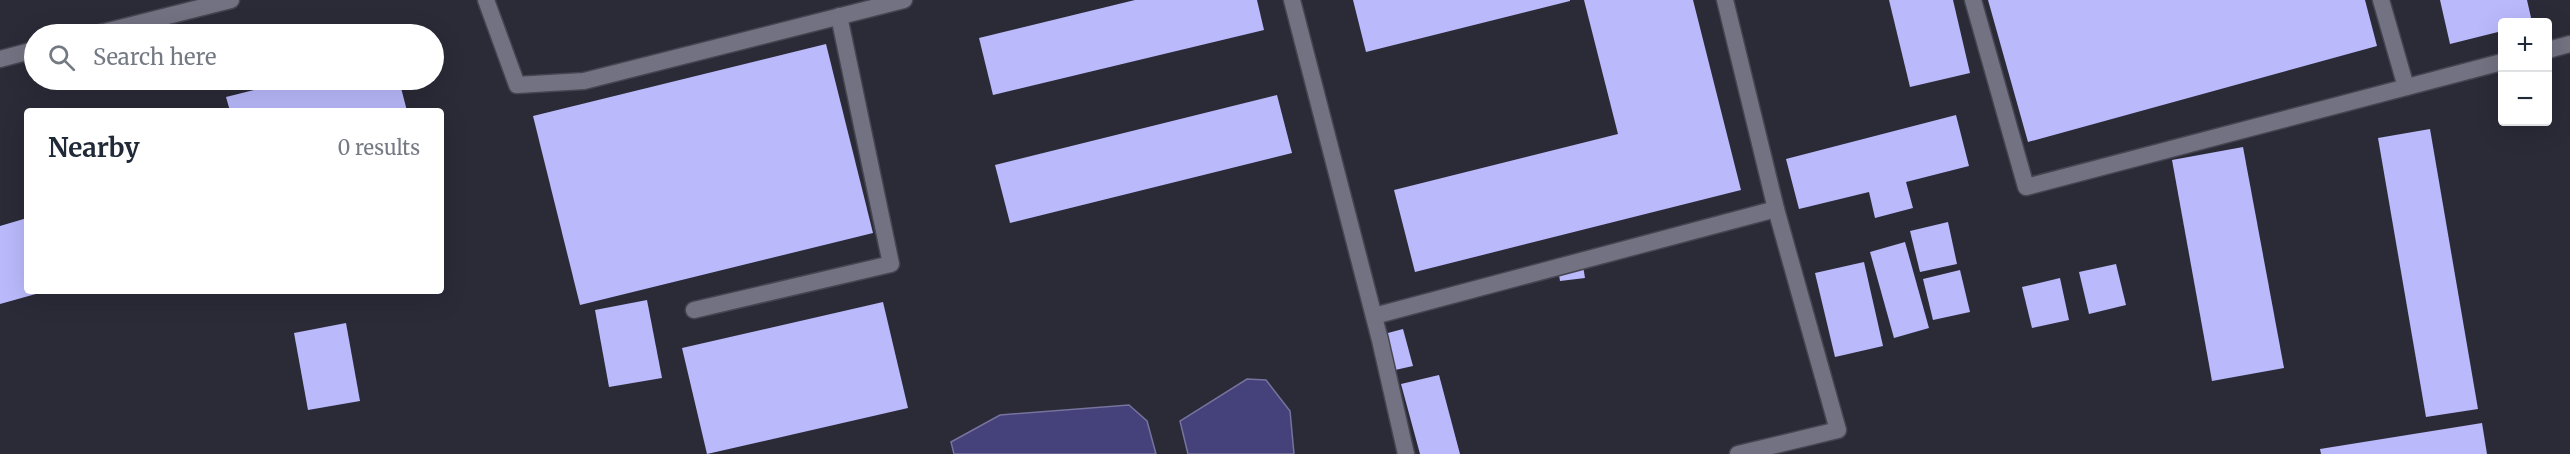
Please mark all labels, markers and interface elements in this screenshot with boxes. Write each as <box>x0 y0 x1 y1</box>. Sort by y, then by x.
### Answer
map controls <box>2498 18 2552 126</box>
button: + <box>2498 18 2552 72</box>
search box <box>24 24 444 90</box>
icon: search <box>45 41 78 74</box>
text: Search here <box>93 43 216 71</box>
button: − <box>2498 72 2552 126</box>
text: Nearby <box>48 131 140 164</box>
text: 0 results <box>337 135 420 160</box>

